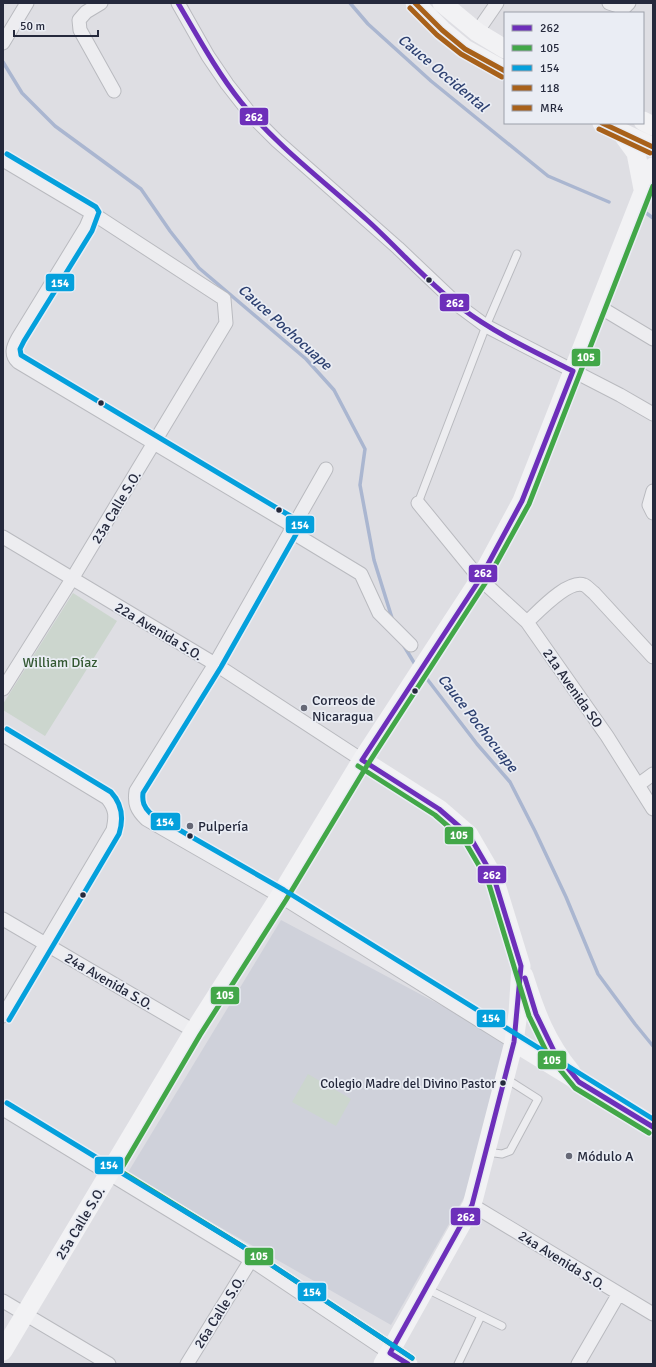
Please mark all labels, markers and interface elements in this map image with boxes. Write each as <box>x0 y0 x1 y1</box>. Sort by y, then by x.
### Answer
scale bar <box>14 12 98 38</box>
legend <box>504 12 644 124</box>
text: 50 m <box>20 19 45 34</box>
text: 262 <box>540 21 559 36</box>
water label: Cauce Occidental <box>394 30 493 117</box>
text: 105 <box>540 41 559 56</box>
text: 154 <box>540 61 560 76</box>
text: 118 <box>540 81 559 96</box>
text: MR4 <box>540 101 564 116</box>
line badge: 262 <box>239 107 269 126</box>
text: 262 <box>245 111 263 124</box>
line badge: 154 <box>45 273 75 292</box>
unlabelled marker <box>424 275 434 285</box>
text: 154 <box>51 277 69 290</box>
water label: Cauce Pochocuape <box>234 280 337 375</box>
line badge: 262 <box>439 293 470 312</box>
text: 262 <box>446 297 464 310</box>
line badge: 105 <box>571 348 601 367</box>
text: 105 <box>577 351 595 364</box>
unlabelled marker <box>96 398 106 408</box>
street label: 23a Calle S.O. <box>88 468 145 547</box>
unlabelled marker <box>274 505 284 515</box>
line badge: 154 <box>285 515 315 534</box>
text: 154 <box>291 519 309 532</box>
line badge: 262 <box>468 564 498 583</box>
text: 262 <box>474 567 492 580</box>
street label: 22a Avenida S.O. <box>112 599 206 664</box>
street label: 21a Avenida SO <box>539 645 606 731</box>
park label: William Díaz <box>22 654 98 671</box>
water label: Cauce Pochocuape <box>434 670 523 777</box>
unlabelled marker <box>410 686 420 696</box>
place label: Correos de Nicaragua <box>312 692 376 725</box>
marker: Correos de Nicaragua <box>299 703 309 713</box>
line badge: 154 <box>150 812 181 831</box>
text: 154 <box>156 816 174 829</box>
place label: Pulpería <box>198 818 248 835</box>
marker: Pulpería <box>185 821 195 831</box>
line badge: 105 <box>444 826 474 845</box>
text: 105 <box>450 829 468 842</box>
unlabelled marker <box>185 831 195 841</box>
line badge: 262 <box>477 865 507 884</box>
text: 262 <box>483 869 501 882</box>
unlabelled marker <box>78 890 88 900</box>
street label: 24a Avenida S.O. <box>61 949 156 1014</box>
line badge: 105 <box>210 986 240 1005</box>
text: 105 <box>216 989 234 1002</box>
line badge: 154 <box>476 1009 506 1028</box>
text: 154 <box>482 1012 500 1025</box>
line badge: 105 <box>537 1050 567 1070</box>
text: 105 <box>543 1054 561 1067</box>
place label: Colegio Madre del Divino Pastor <box>320 1076 496 1092</box>
marker: Colegio Madre del Divino Pastor <box>498 1078 508 1088</box>
place label: Módulo A <box>577 1148 634 1165</box>
marker: Módulo A <box>564 1151 574 1161</box>
line badge: 154 <box>94 1156 124 1175</box>
text: 154 <box>100 1159 118 1172</box>
street label: 25a Calle S.O. <box>52 1184 109 1263</box>
line badge: 262 <box>450 1207 481 1226</box>
text: 262 <box>457 1211 475 1224</box>
street label: 24a Avenida S.O. <box>515 1227 608 1294</box>
line badge: 105 <box>244 1247 274 1266</box>
text: 105 <box>250 1250 268 1263</box>
street label: 26a Calle S.O. <box>190 1273 248 1352</box>
line badge: 154 <box>297 1282 327 1302</box>
text: 154 <box>303 1286 321 1299</box>

